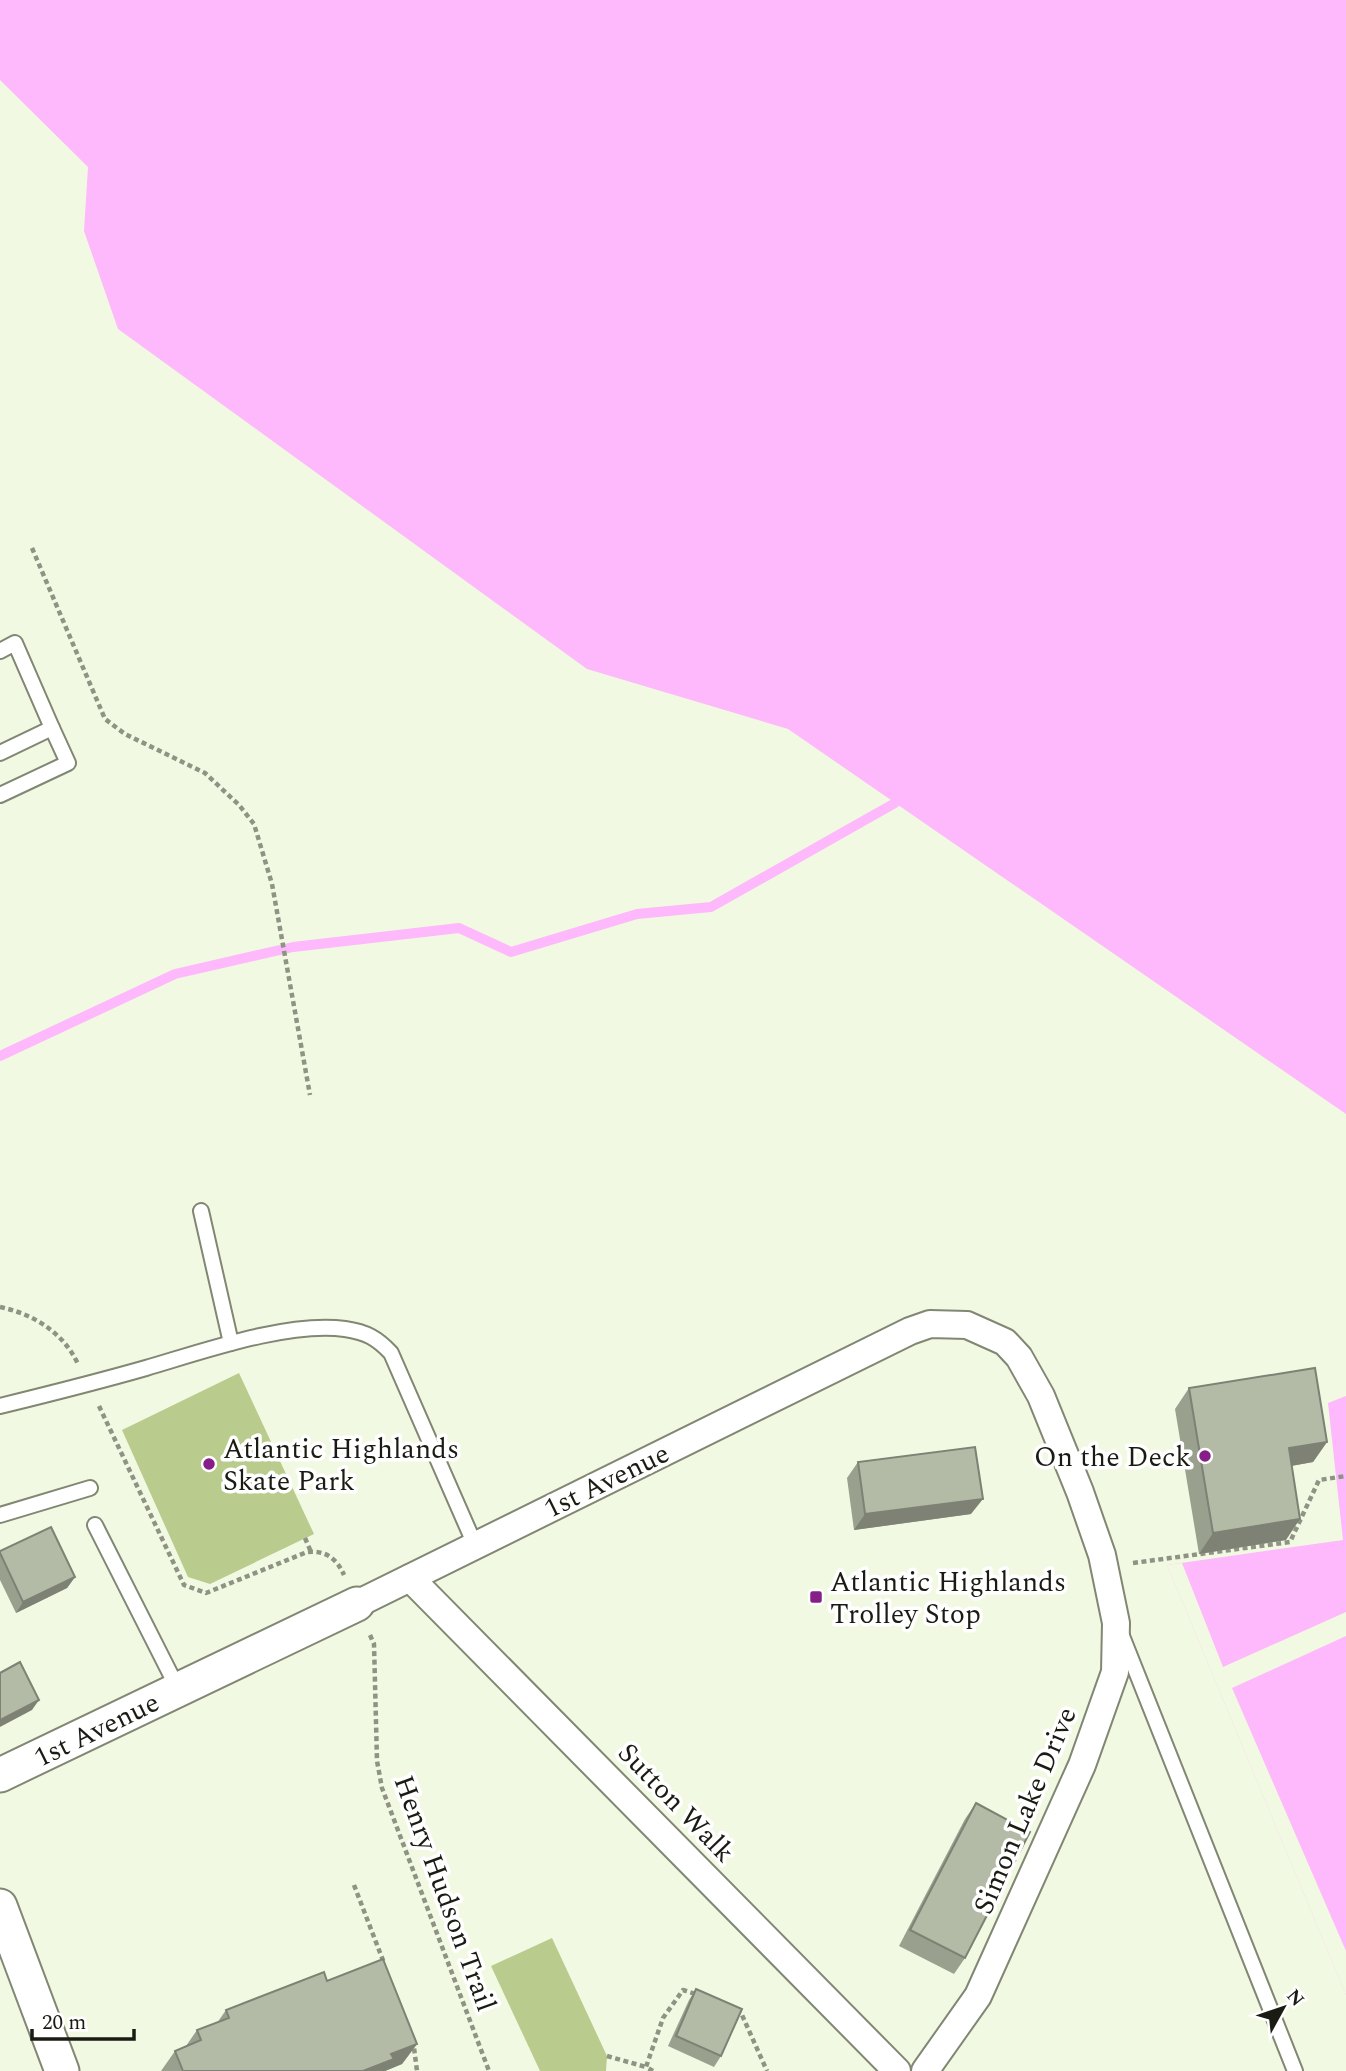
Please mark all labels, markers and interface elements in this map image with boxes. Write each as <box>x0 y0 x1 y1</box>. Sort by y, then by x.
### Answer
place label: Atlantic Highlands Skate Park <box>223 1428 459 1503</box>
street label: 1st Avenue <box>536 1432 677 1530</box>
place label: On the Deck <box>1034 1436 1191 1479</box>
marker: On the Deck <box>1197 1448 1213 1464</box>
marker: Atlantic Highlands Skate Park <box>201 1456 217 1472</box>
place label: Atlantic Highlands Trolley Stop <box>830 1561 1066 1636</box>
marker: Atlantic Highlands Trolley Stop <box>808 1589 824 1605</box>
street label: 1st Avenue <box>26 1681 167 1779</box>
street label: Simon Lake Drive <box>962 1700 1088 1921</box>
street label: Sutton Walk <box>607 1733 745 1873</box>
street label: Henry Hudson Trail <box>382 1769 507 2018</box>
north arrow <box>1248 1973 1318 2043</box>
text: N <box>1279 1983 1311 2013</box>
scale bar <box>32 1997 133 2041</box>
text: 20 m <box>42 2007 86 2039</box>

